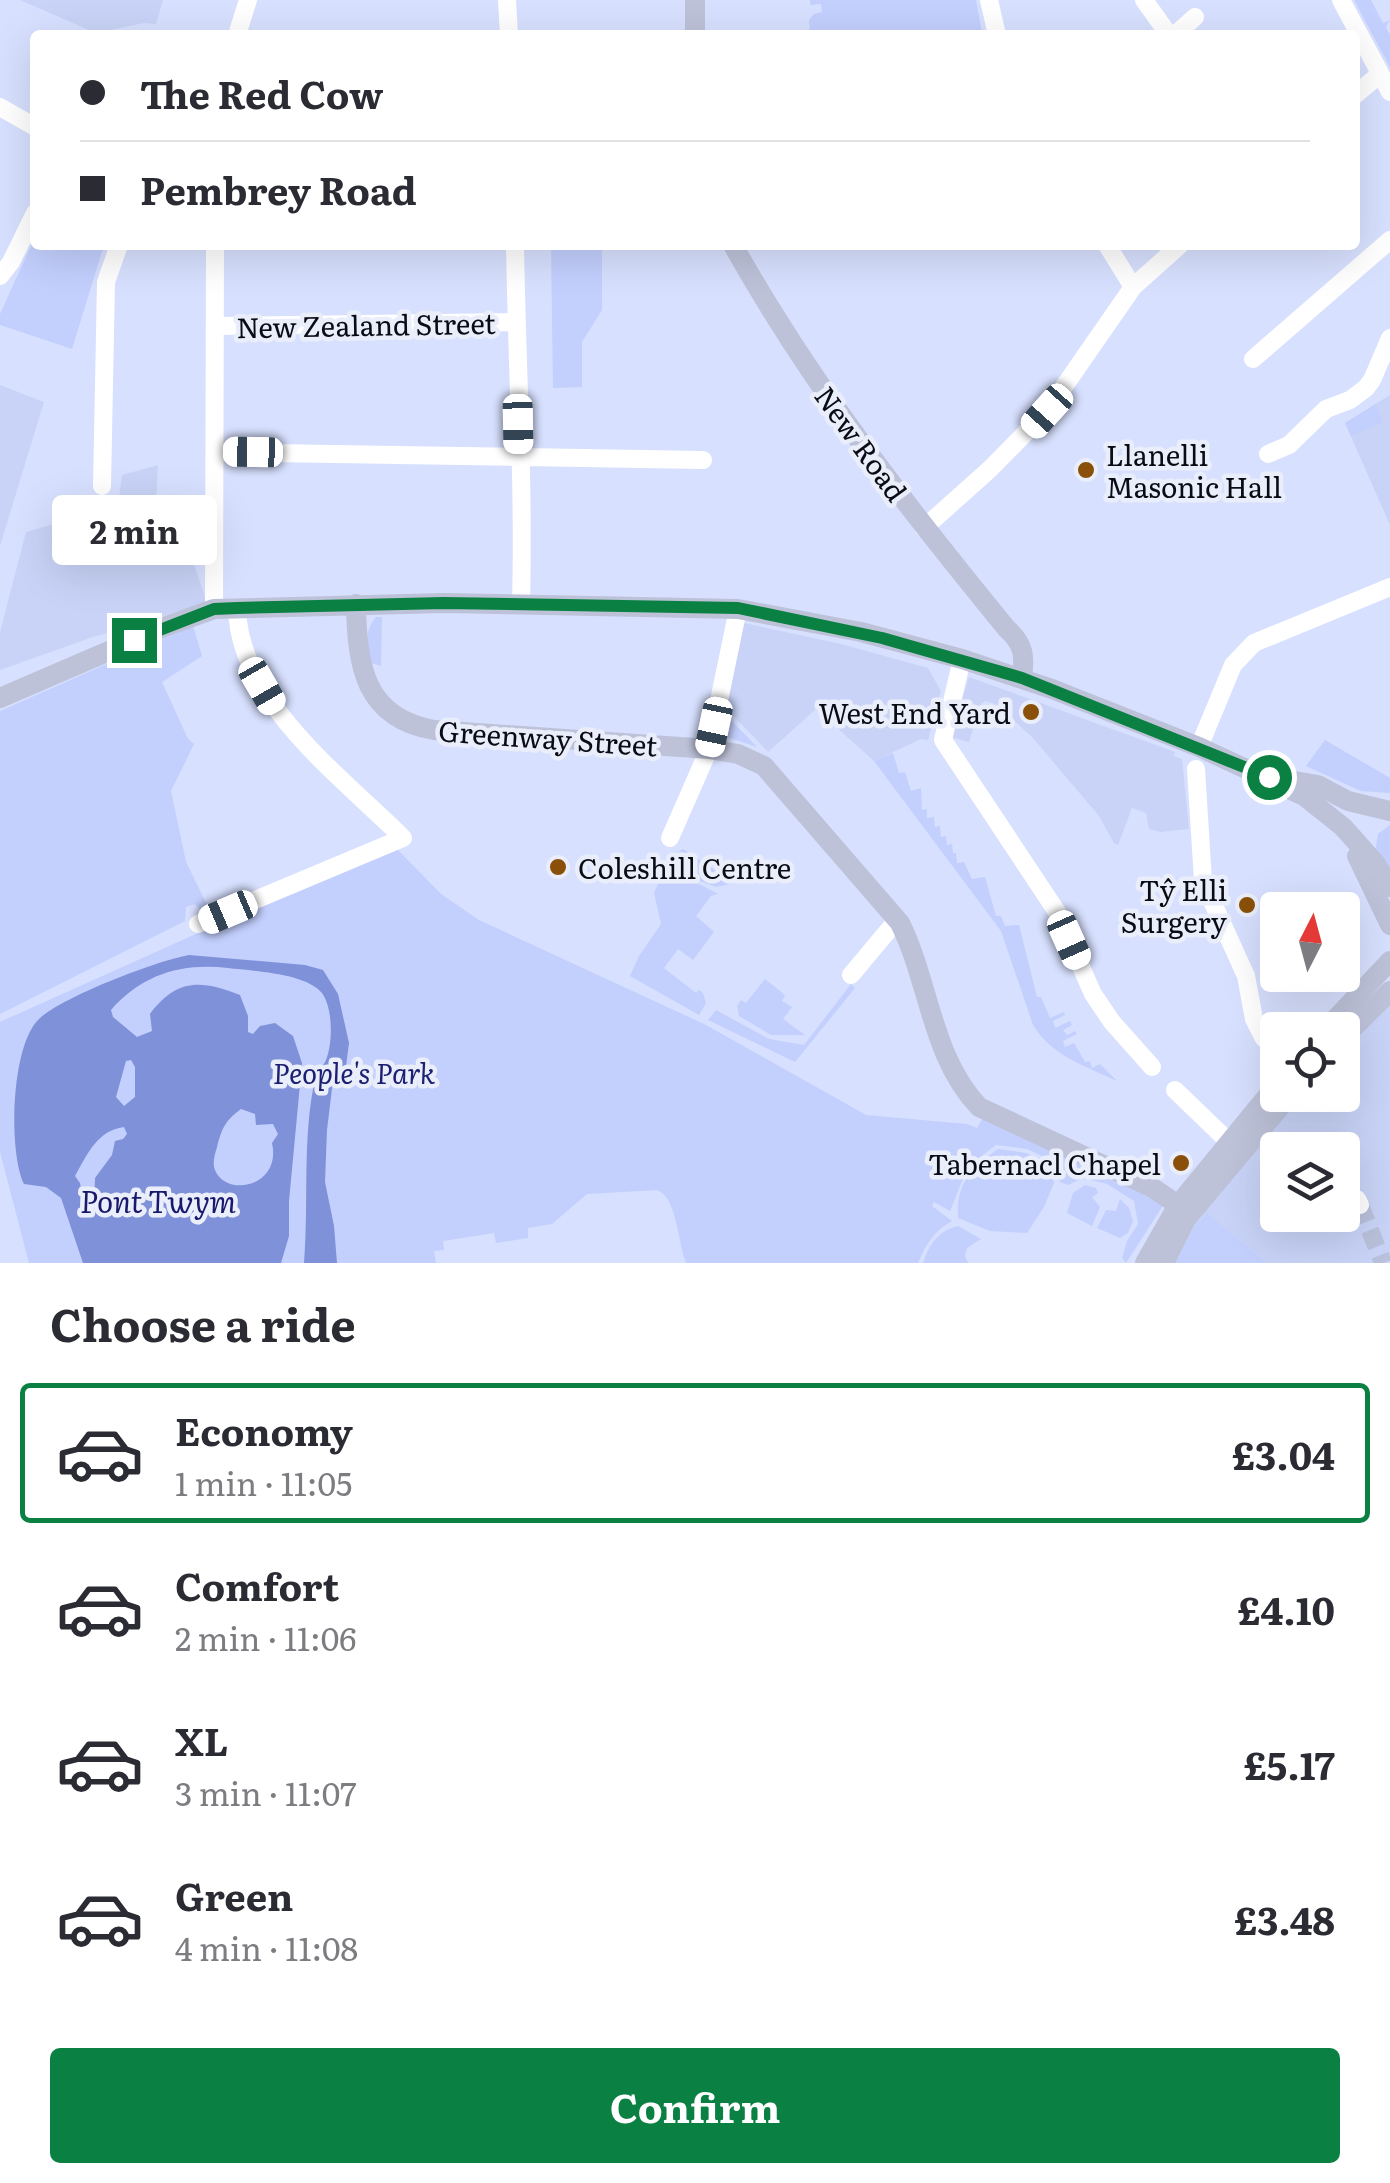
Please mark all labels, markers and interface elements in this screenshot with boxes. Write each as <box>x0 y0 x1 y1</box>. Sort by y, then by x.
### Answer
text: The Red Cow <box>140 64 383 121</box>
text: Pembrey Road <box>140 160 417 217</box>
street label: New Zealand Street <box>236 301 497 347</box>
street label: New Road <box>806 377 918 509</box>
car <box>1016 379 1078 443</box>
car <box>502 394 534 454</box>
place label: Llanelli Masonic Hall <box>1106 433 1282 507</box>
car <box>223 436 283 468</box>
marker: Llanelli Masonic Hall <box>1075 459 1097 481</box>
callout: 2 min <box>52 495 216 565</box>
text: 2 min <box>90 506 179 554</box>
route end <box>112 618 157 663</box>
car <box>234 653 290 719</box>
place label: West End Yard <box>818 691 1011 733</box>
car <box>693 695 735 759</box>
marker: West End Yard <box>1020 701 1042 723</box>
street label: Greenway Street <box>437 708 660 766</box>
route start <box>1247 755 1292 800</box>
place label: Coleshill Centre <box>578 846 791 888</box>
marker: Coleshill Centre <box>547 856 569 878</box>
place label: Tŷ Elli Surgery <box>1121 868 1228 942</box>
car <box>195 886 261 938</box>
north arrow <box>1260 892 1360 992</box>
map controls <box>1260 892 1360 1232</box>
marker: Tŷ Elli Surgery <box>1236 894 1258 916</box>
car <box>1043 906 1095 974</box>
button: locate <box>1260 1012 1360 1112</box>
park label: People's Park <box>273 1051 436 1093</box>
button: layers <box>1260 1132 1360 1232</box>
place label: Tabernacl Chapel <box>928 1142 1161 1184</box>
marker: Tabernacl Chapel <box>1170 1152 1192 1174</box>
water label: Pont Twym <box>80 1178 236 1222</box>
text: Choose a ride <box>50 1289 356 1356</box>
text: Economy <box>175 1401 353 1458</box>
icon: car <box>55 1408 145 1498</box>
text: £3.04 <box>1232 1425 1335 1482</box>
text: 1 min · 11:05 <box>175 1458 352 1506</box>
text: Comfort <box>175 1556 339 1613</box>
icon: car <box>55 1563 145 1653</box>
text: £4.10 <box>1238 1580 1335 1637</box>
text: 2 min · 11:06 <box>175 1613 356 1661</box>
text: XL <box>175 1711 228 1768</box>
icon: car <box>55 1718 145 1808</box>
text: £5.17 <box>1244 1735 1335 1792</box>
text: 3 min · 11:07 <box>175 1768 357 1816</box>
text: Green <box>175 1866 293 1923</box>
icon: car <box>55 1873 145 1963</box>
text: £3.48 <box>1234 1890 1335 1947</box>
text: 4 min · 11:08 <box>175 1923 358 1971</box>
button: Confirm <box>50 2048 1340 2163</box>

